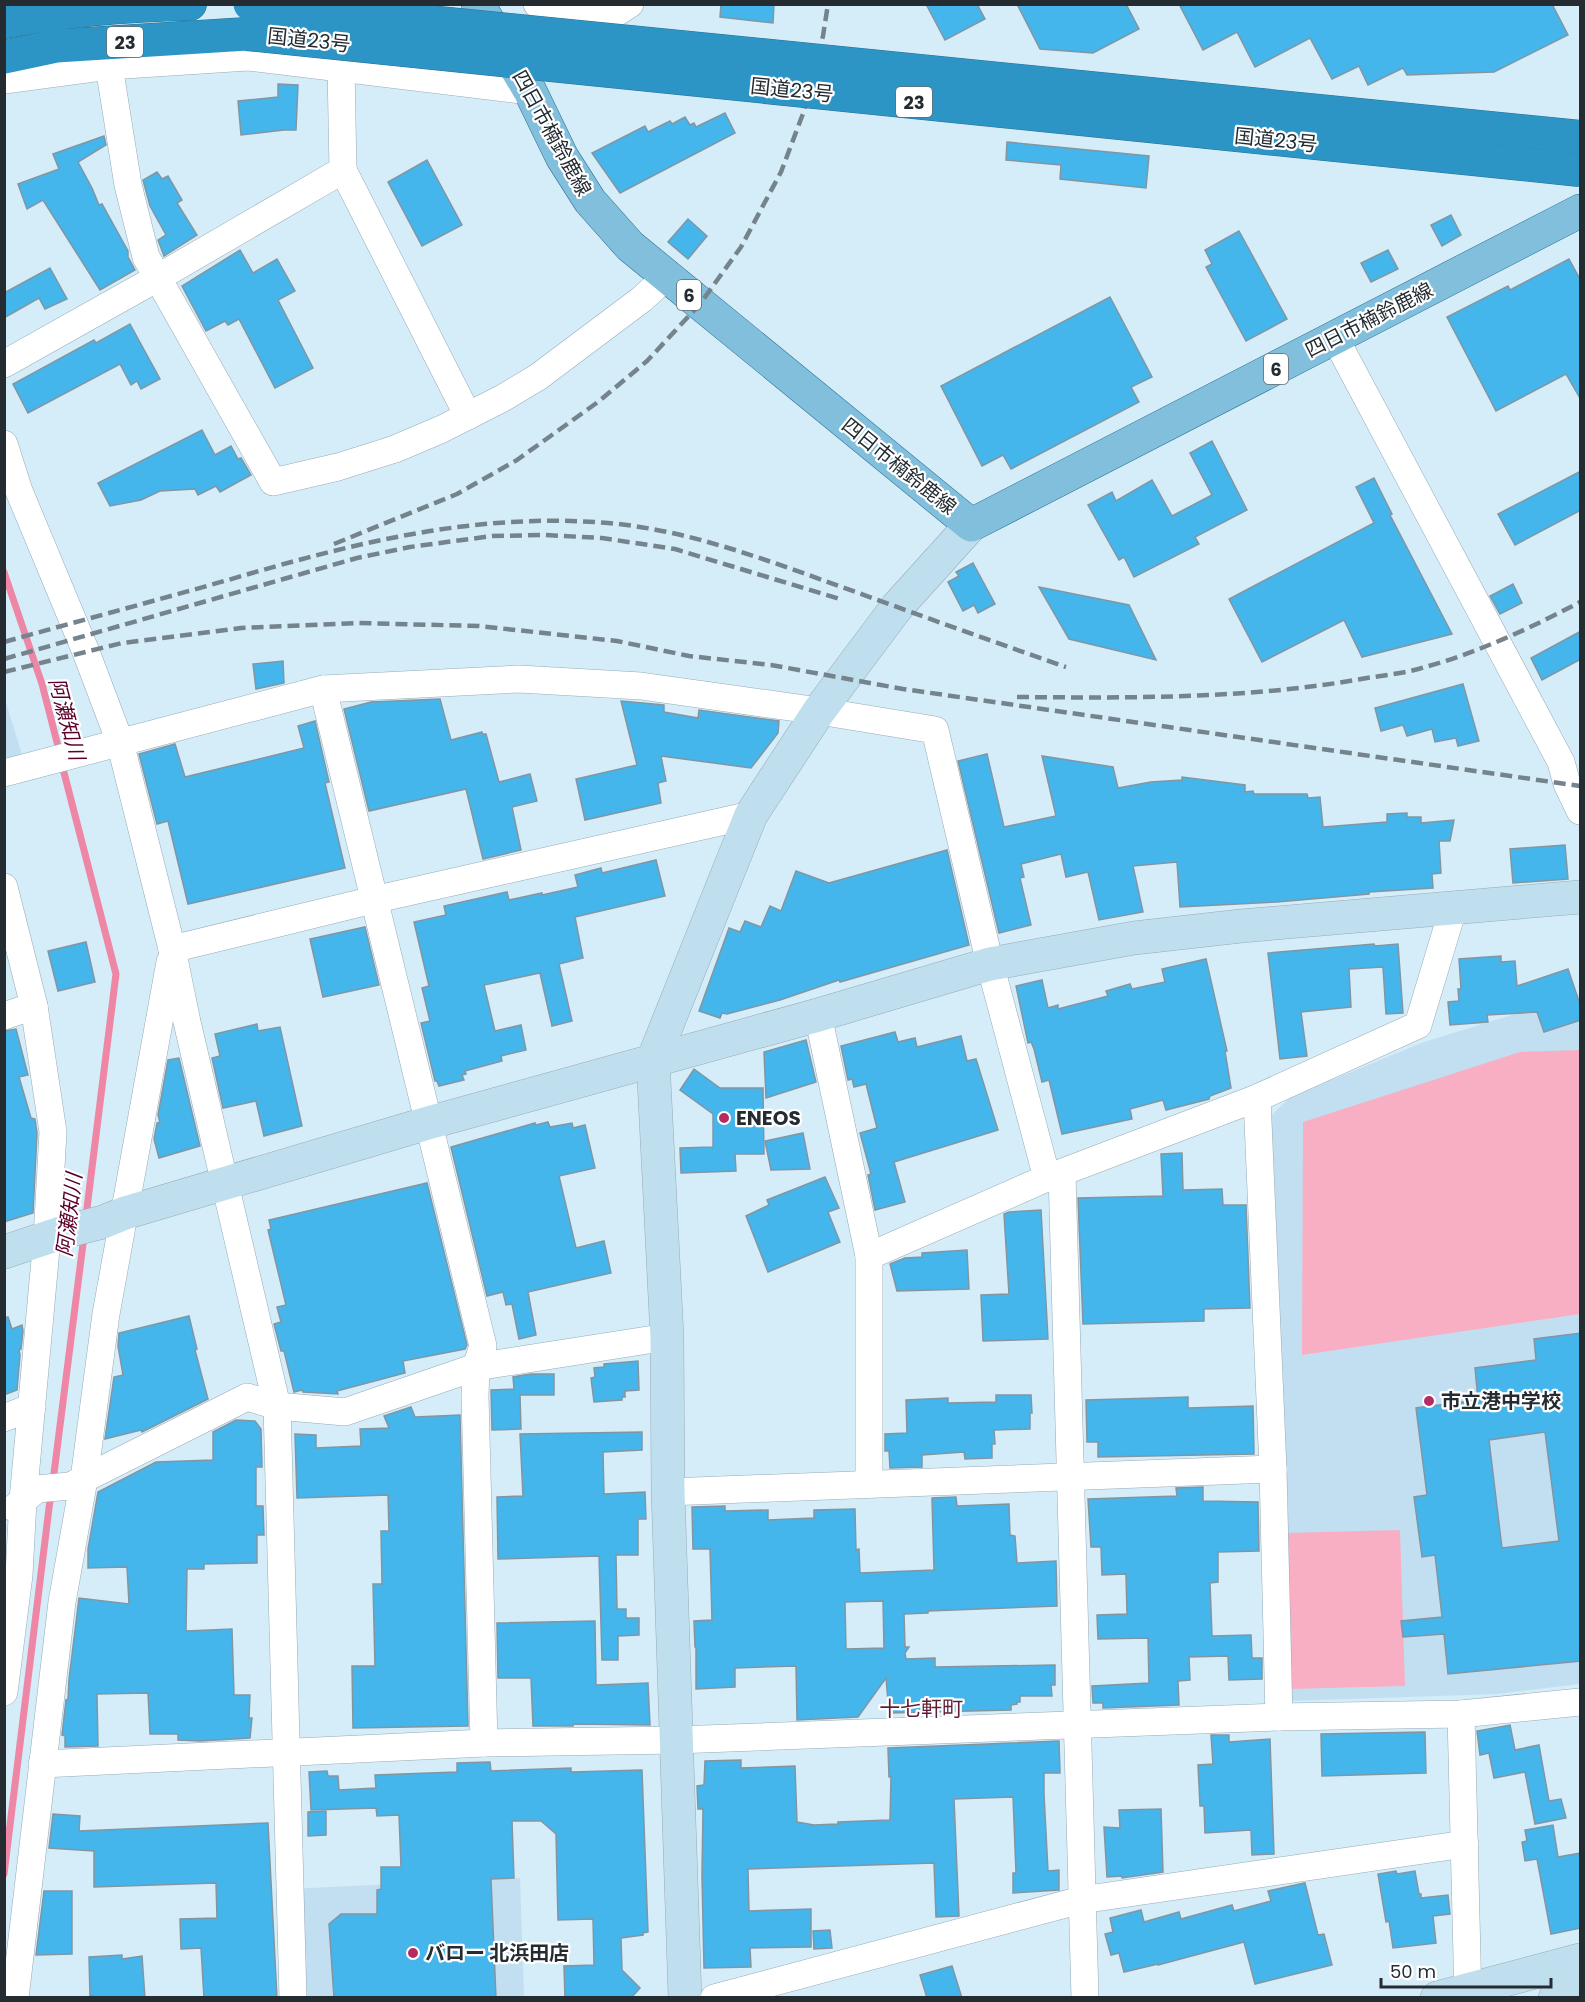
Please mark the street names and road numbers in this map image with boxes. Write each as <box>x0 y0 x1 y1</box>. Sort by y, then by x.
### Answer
street label: 国道23号 <box>266 22 352 58</box>
road number: 23 <box>107 27 143 57</box>
street label: 四日市楠鈴鹿線 <box>506 65 598 201</box>
street label: 国道23号 <box>749 72 835 108</box>
road number: 23 <box>896 87 932 117</box>
street label: 国道23号 <box>1233 122 1319 158</box>
street label: 四日市楠鈴鹿線 <box>1300 276 1438 364</box>
road number: 6 <box>677 280 701 310</box>
road number: 6 <box>1264 354 1288 384</box>
street label: 四日市楠鈴鹿線 <box>836 411 962 521</box>

